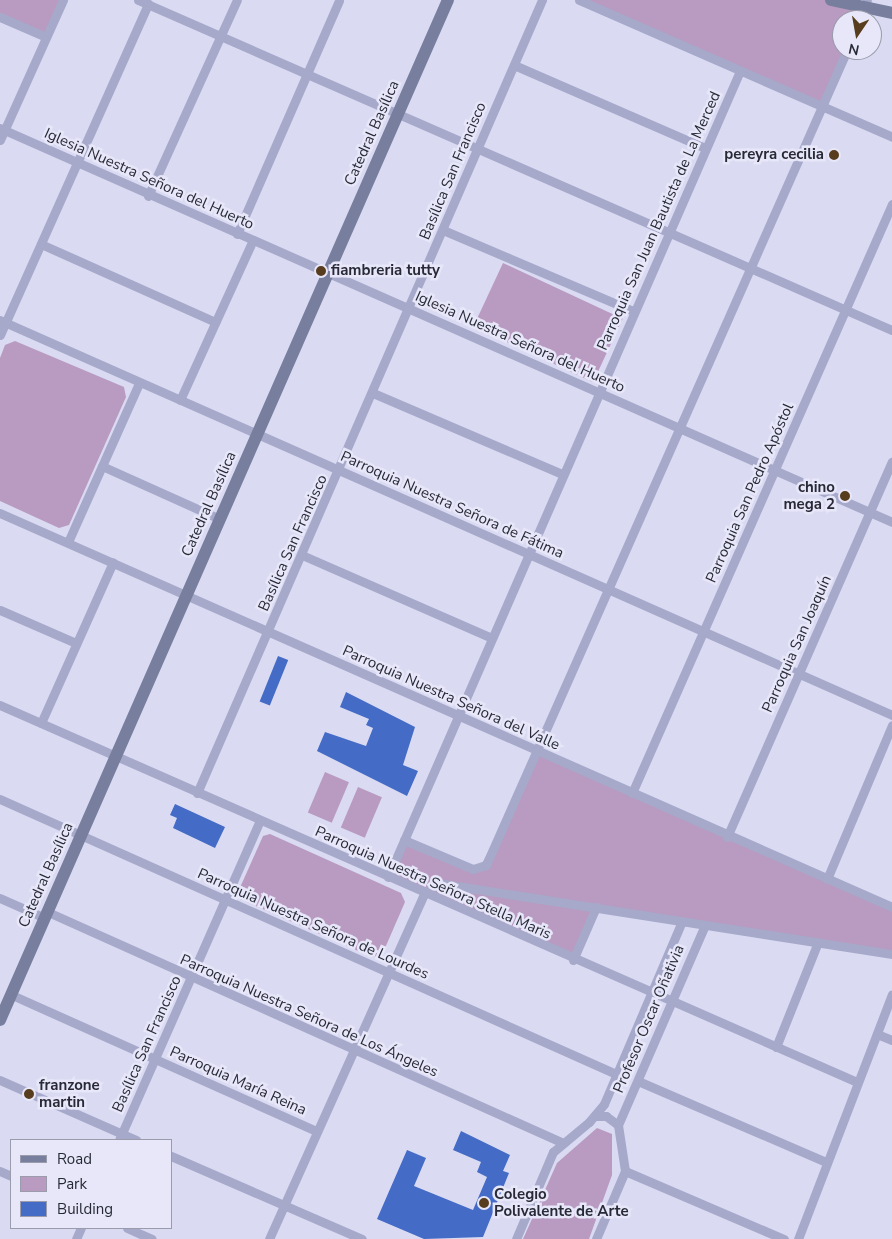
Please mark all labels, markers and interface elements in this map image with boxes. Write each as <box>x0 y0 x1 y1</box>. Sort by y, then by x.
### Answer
north arrow <box>832 10 882 60</box>
text: N <box>847 39 861 60</box>
street label: Catedral Basílica <box>341 78 403 188</box>
street label: Parroquia San Juan Bautista de La Merced <box>594 89 724 353</box>
street label: Basílica San Francisco <box>416 99 490 243</box>
street label: Iglesia Nuestra Señora del Huerto <box>41 124 257 234</box>
place label: pereyra cecilia <box>724 146 824 164</box>
marker: pereyra cecilia <box>828 149 840 161</box>
place label: fiambreria tutty <box>331 262 440 280</box>
marker: fiambreria tutty <box>315 265 327 277</box>
street label: Iglesia Nuestra Señora del Huerto <box>412 287 628 397</box>
street label: Parroquia San Pedro Apóstol <box>702 400 798 586</box>
street label: Parroquia Nuestra Señora de Fátima <box>338 447 566 563</box>
street label: Catedral Basílica <box>178 449 240 559</box>
street label: Basílica San Francisco <box>255 472 331 614</box>
place label: chino mega 2 <box>783 478 835 513</box>
marker: chino mega 2 <box>839 490 851 502</box>
street label: Parroquia San Joaquín <box>759 573 835 715</box>
street label: Parroquia Nuestra Señora del Valle <box>340 642 562 754</box>
street label: Catedral Basílica <box>15 820 77 930</box>
street label: Parroquia Nuestra Señora Stella Maris <box>312 823 554 943</box>
street label: Parroquia Nuestra Señora de Lourdes <box>195 865 431 983</box>
street label: Profesor Oscar Oñativia <box>610 942 688 1096</box>
street label: Parroquia Nuestra Señora de Los Ángeles <box>177 951 441 1081</box>
street label: Basílica San Francisco <box>109 973 185 1115</box>
street label: Parroquia María Reina <box>167 1043 309 1119</box>
place label: franzone martin <box>39 1076 100 1111</box>
marker: franzone martin <box>23 1088 35 1100</box>
legend <box>10 1139 172 1229</box>
text: Road <box>57 1149 92 1169</box>
text: Park <box>57 1174 87 1194</box>
place label: Colegio Polivalente de Arte <box>494 1185 629 1220</box>
marker: Colegio Polivalente de Arte <box>478 1197 490 1209</box>
text: Building <box>57 1199 113 1219</box>

